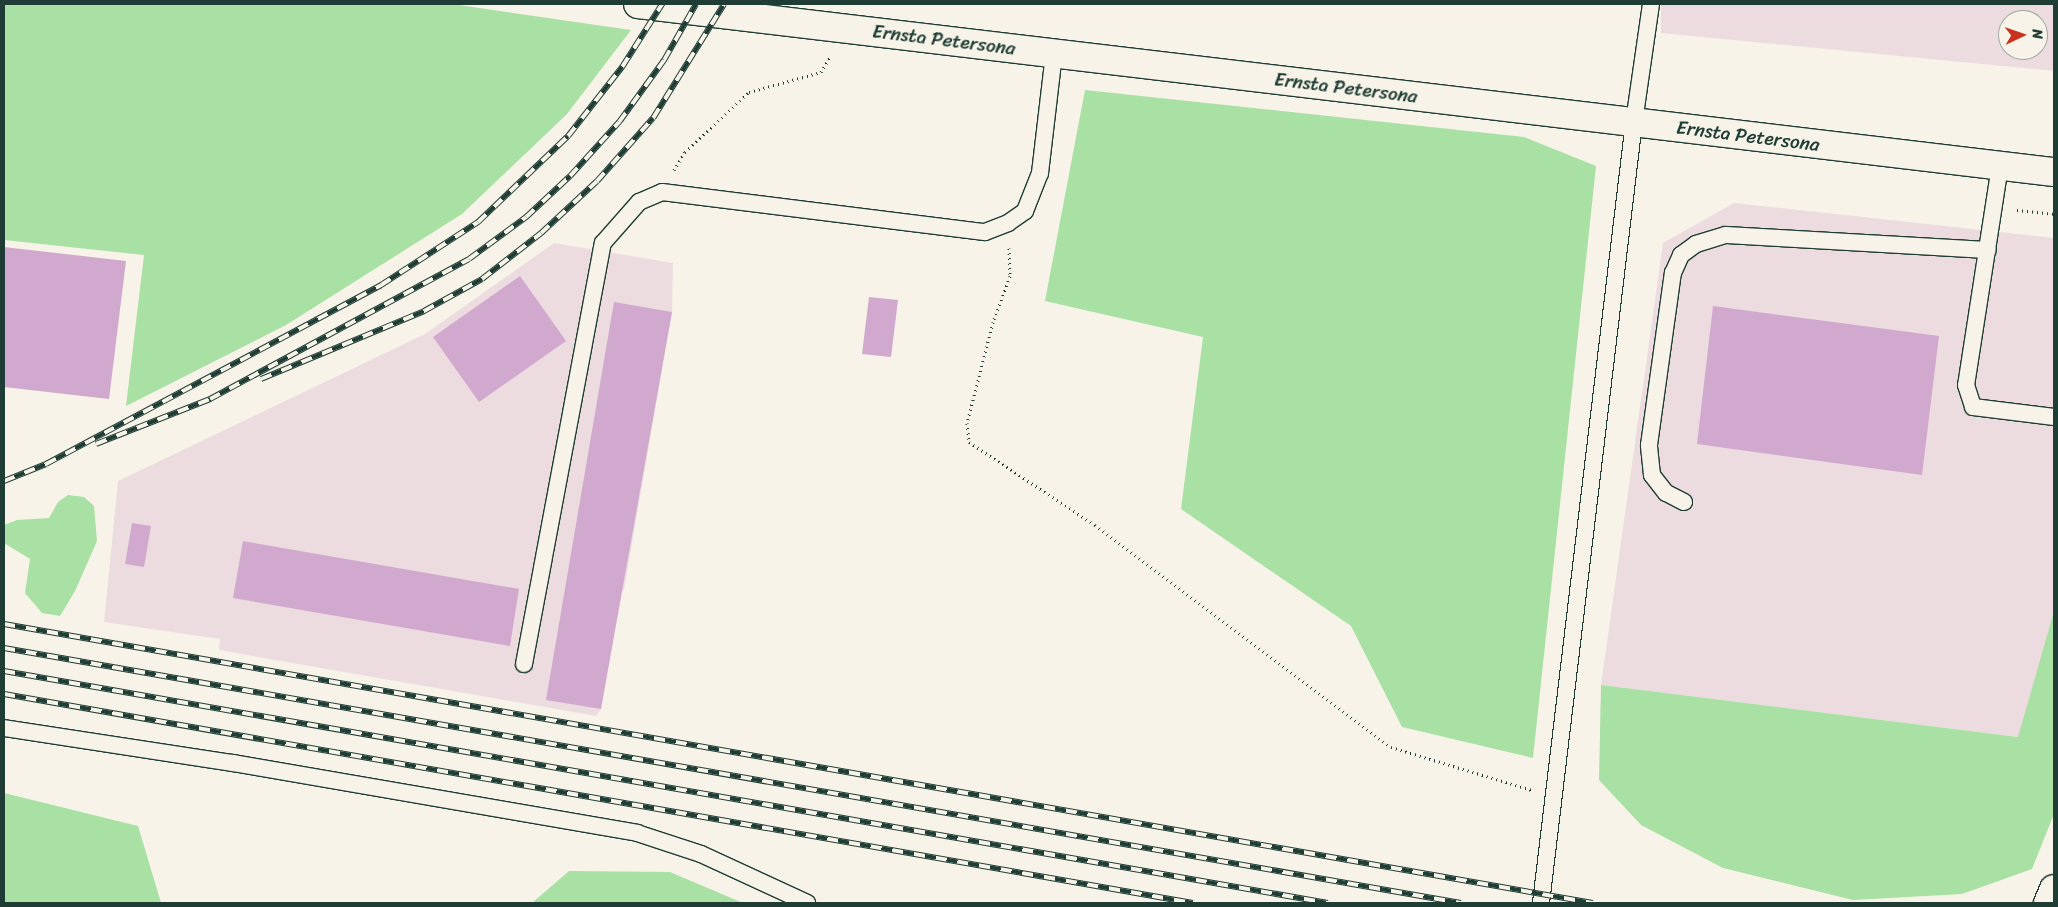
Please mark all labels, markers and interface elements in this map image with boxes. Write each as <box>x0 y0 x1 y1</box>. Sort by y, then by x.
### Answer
north arrow <box>1998 10 2048 60</box>
street label: Ernsta Petersona <box>872 20 1016 60</box>
text: N <box>2025 29 2050 40</box>
street label: Ernsta Petersona <box>1274 68 1418 108</box>
street label: Ernsta Petersona <box>1676 116 1820 156</box>

